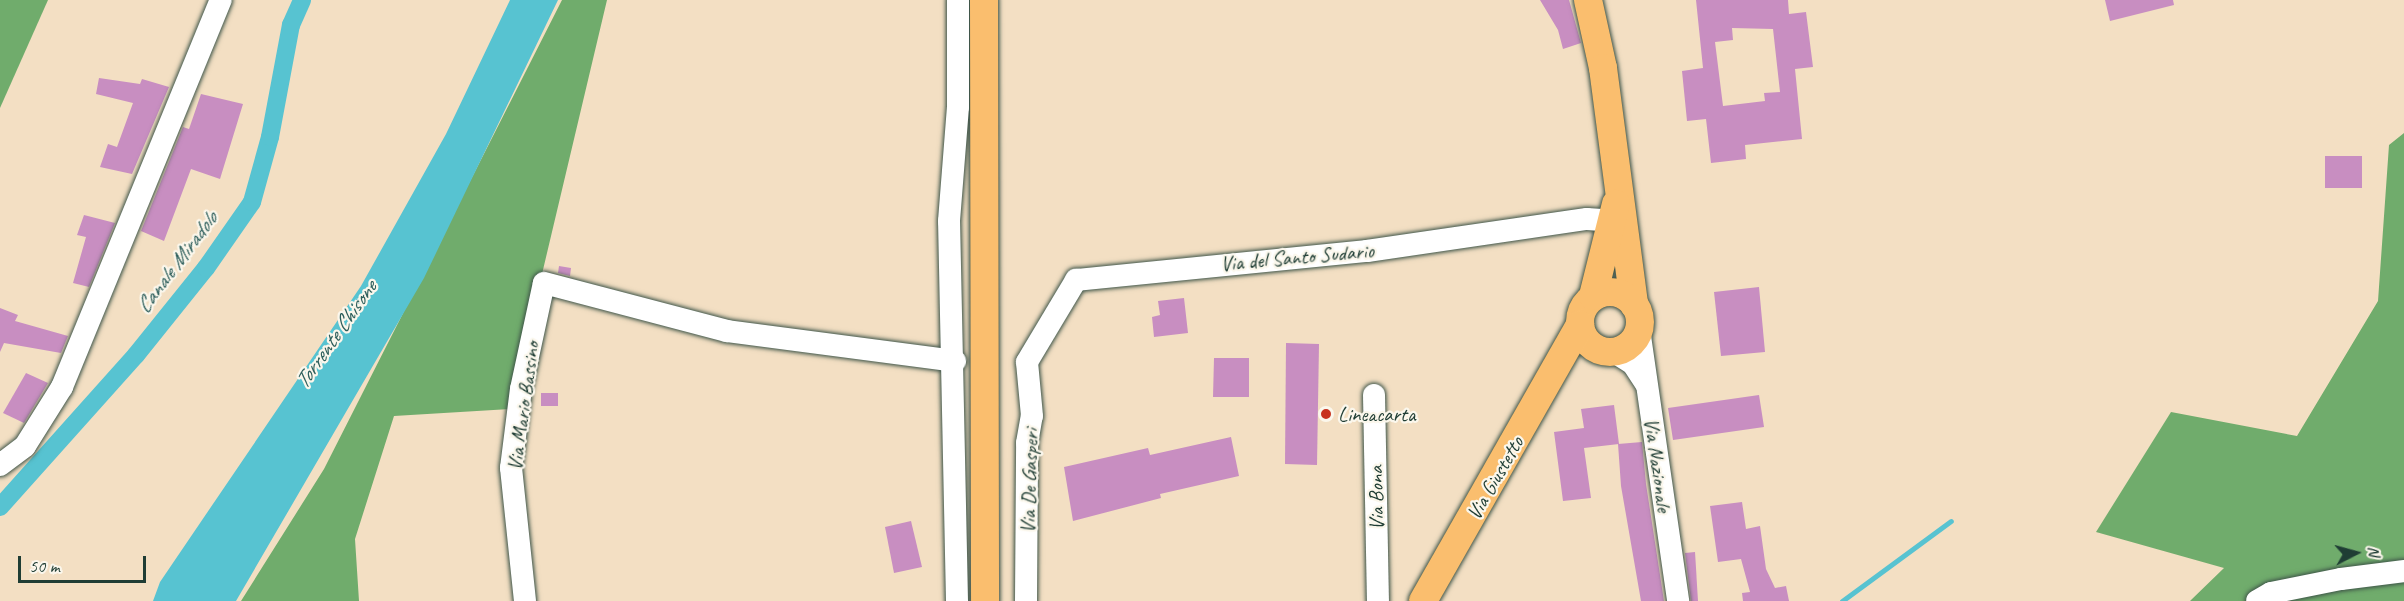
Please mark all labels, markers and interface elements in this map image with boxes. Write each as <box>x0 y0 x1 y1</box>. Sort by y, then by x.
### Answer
water label: Canale Miradolo <box>130 207 224 319</box>
street label: Via del Santo Sudario <box>1220 238 1374 276</box>
water label: Torrente Chisone <box>289 276 383 394</box>
street label: Via Mario Bassino <box>501 339 545 473</box>
place label: Lineacarta <box>1338 401 1415 427</box>
marker: Lineacarta <box>1319 407 1333 421</box>
street label: Via Nazionale <box>1639 415 1677 515</box>
street label: Via De Gasperi <box>1015 428 1043 534</box>
street label: Via Giustetto <box>1461 432 1529 524</box>
street label: Via Bona <box>1363 466 1389 530</box>
north arrow <box>2326 523 2386 583</box>
scale bar <box>21 544 148 582</box>
text: N <box>2363 545 2384 557</box>
text: 50 m <box>29 555 60 577</box>

